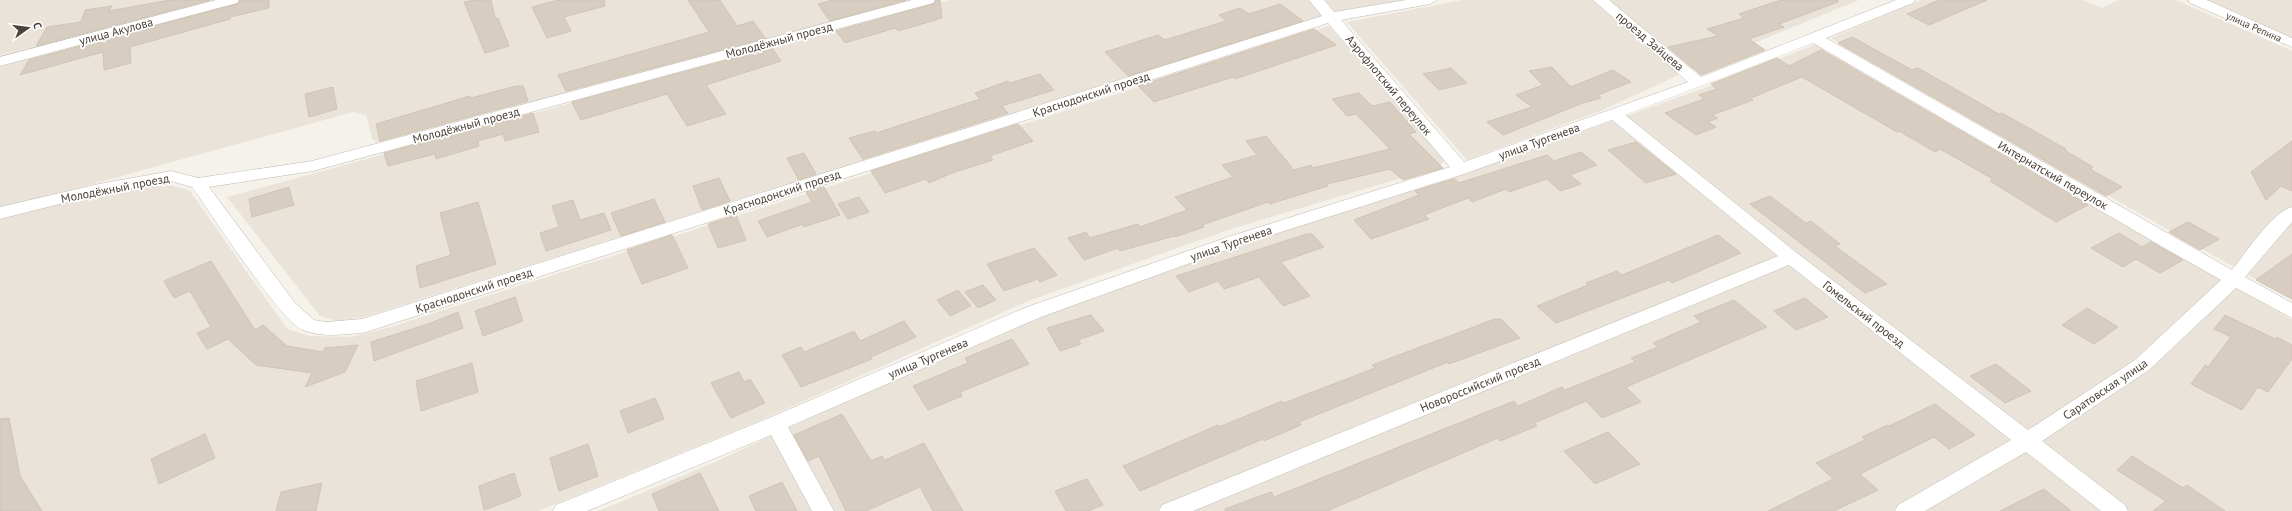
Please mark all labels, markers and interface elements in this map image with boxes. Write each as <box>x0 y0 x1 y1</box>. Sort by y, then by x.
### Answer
north arrow <box>8 8 48 48</box>
street label: проезд Зайцева <box>1613 8 1687 74</box>
street label: улица Репина <box>2224 9 2284 45</box>
street label: улица Акулова <box>77 14 155 48</box>
street label: Молодёжный проезд <box>724 18 835 61</box>
text: С <box>30 21 45 30</box>
street label: Аэрофлотский переулок <box>1343 32 1436 138</box>
street label: Краснодонский проезд <box>1031 68 1152 120</box>
street label: Молодёжный проезд <box>411 103 522 146</box>
street label: улица Тургенева <box>1496 119 1582 163</box>
street label: Интернатский переулок <box>1995 137 2111 213</box>
street label: Краснодонский проезд <box>722 166 843 218</box>
street label: Молодёжный проезд <box>60 170 171 206</box>
street label: улица Тургенева <box>1188 222 1274 264</box>
street label: Краснодонский проезд <box>414 264 535 316</box>
street label: Гомельский проезд <box>1820 277 1908 351</box>
street label: улица Тургенева <box>886 334 970 382</box>
street label: Новороссийский проезд <box>1418 353 1543 415</box>
street label: Саратовская улица <box>2060 355 2150 423</box>

